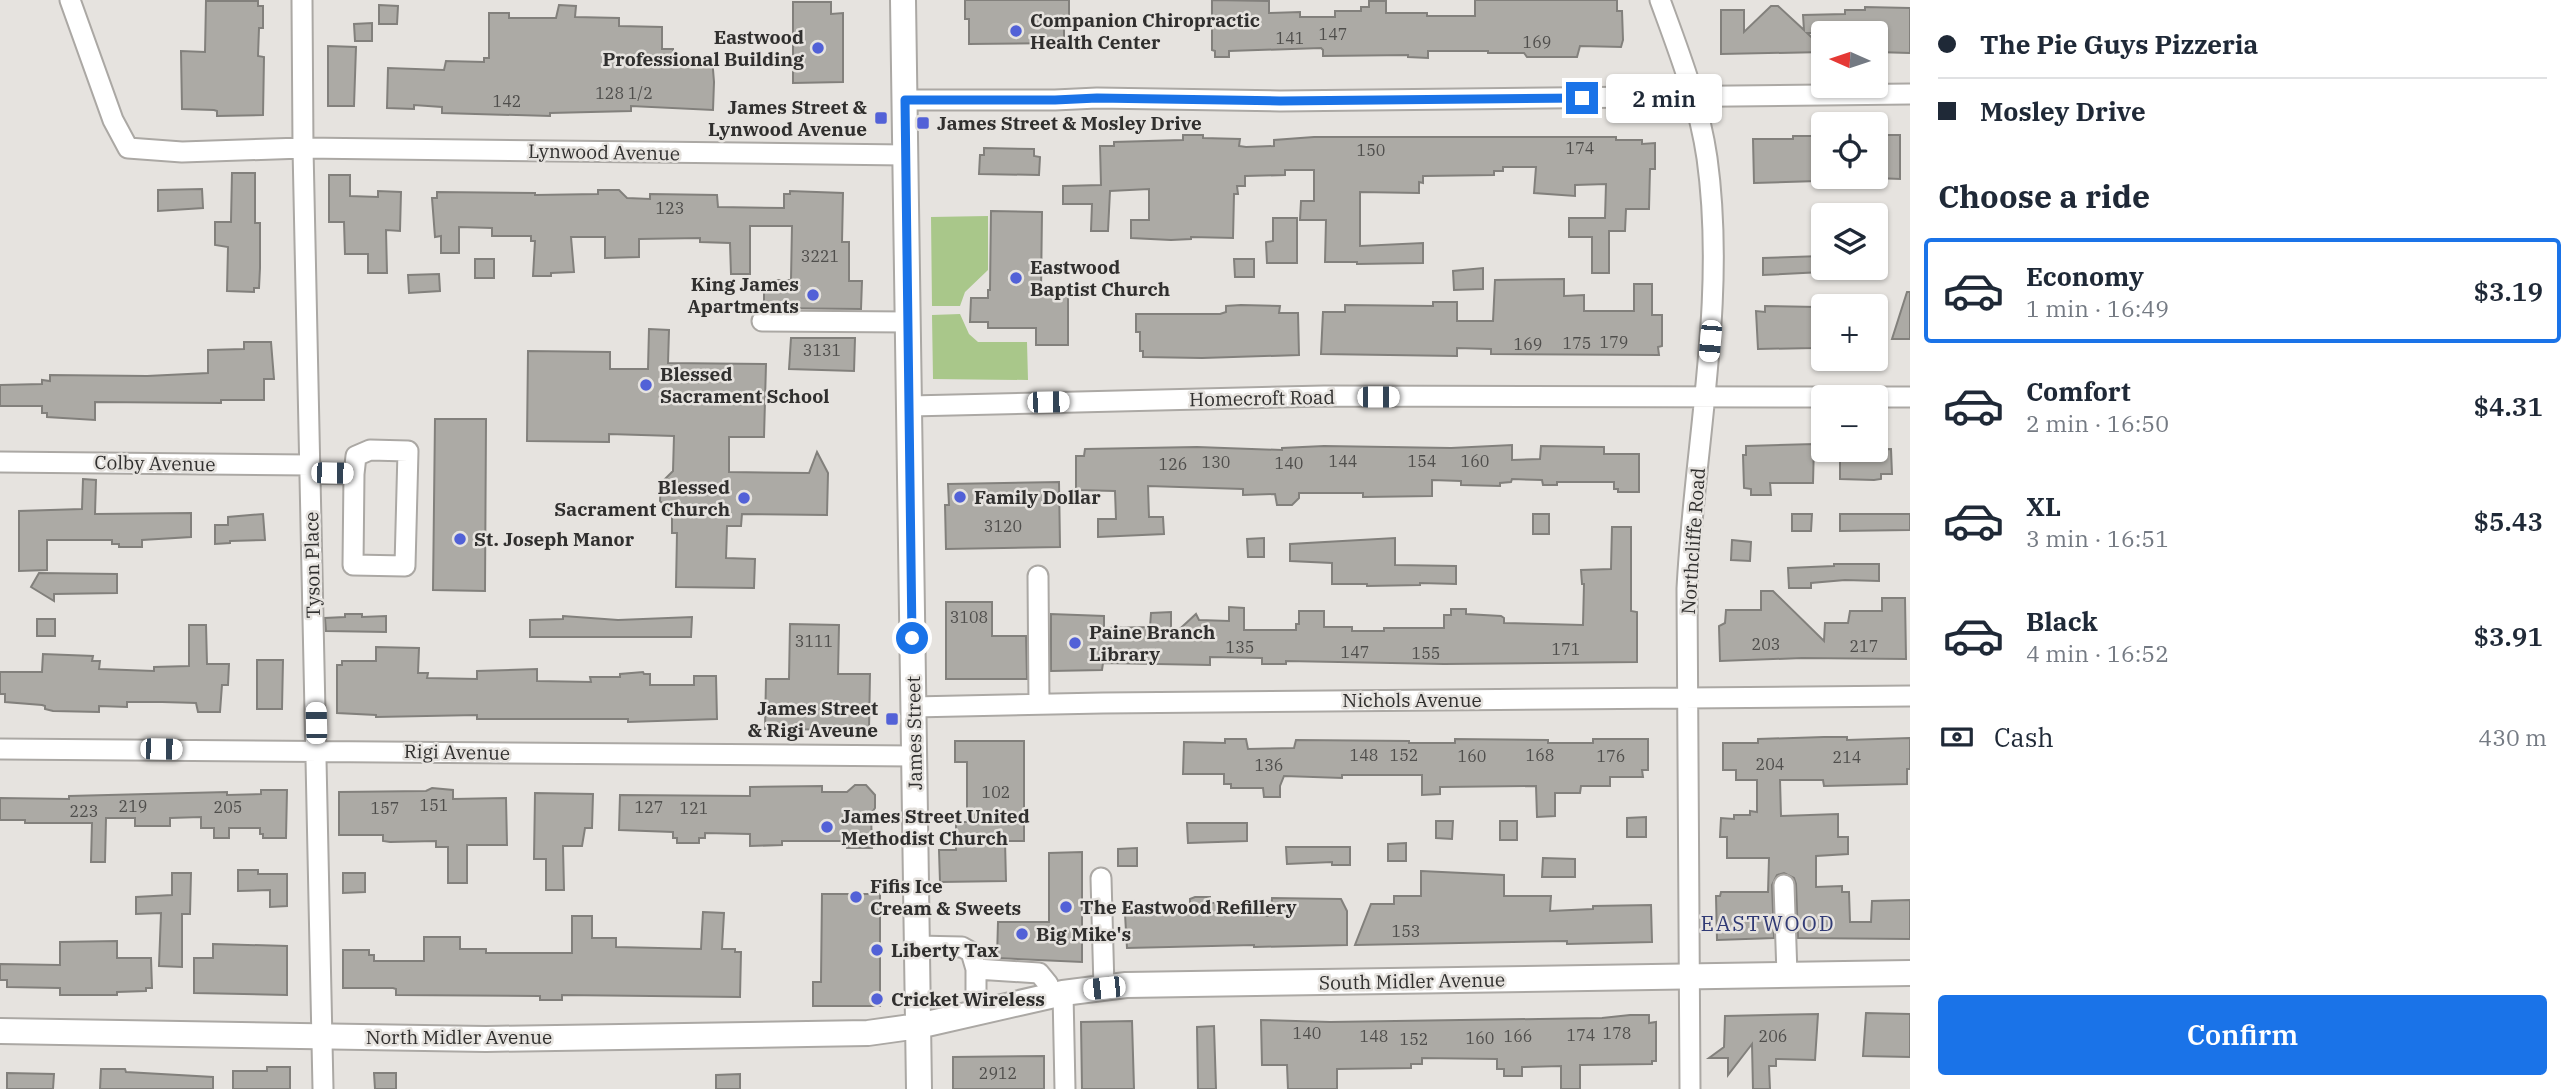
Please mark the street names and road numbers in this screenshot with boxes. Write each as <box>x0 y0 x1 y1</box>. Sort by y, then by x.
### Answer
street label: Lynwood Avenue <box>528 139 680 165</box>
street label: Homecroft Road <box>1189 385 1335 411</box>
street label: Colby Avenue <box>94 450 216 476</box>
street label: Northcliffe Road <box>1676 467 1710 615</box>
street label: Tyson Place <box>299 511 325 619</box>
street label: James Street <box>901 675 927 790</box>
street label: Nichols Avenue <box>1342 688 1482 712</box>
street label: Rigi Avenue <box>404 739 510 765</box>
street label: South Midler Avenue <box>1319 967 1505 995</box>
street label: North Midler Avenue <box>366 1025 552 1049</box>

